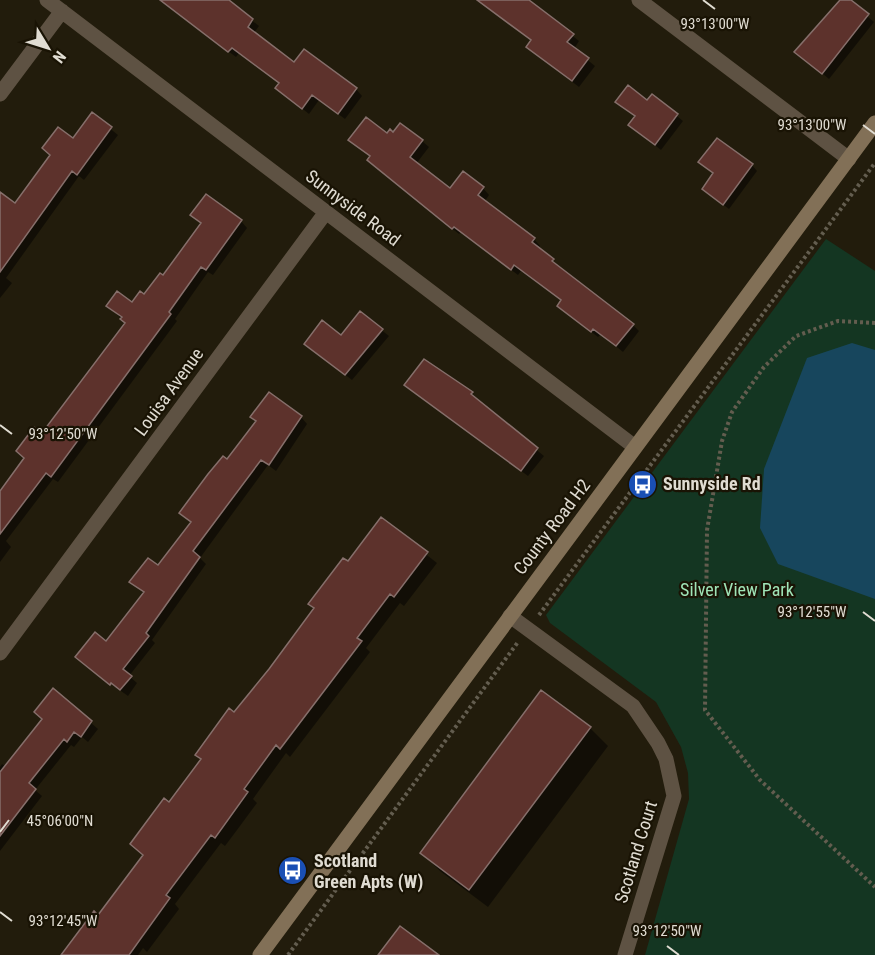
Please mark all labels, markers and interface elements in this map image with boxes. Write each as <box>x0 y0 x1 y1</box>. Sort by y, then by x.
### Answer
text: 93°13'00"W <box>681 15 750 33</box>
north arrow <box>18 18 78 78</box>
text: N <box>49 47 70 67</box>
text: 93°13'00"W <box>778 116 847 134</box>
street label: Sunnyside Road <box>302 165 405 250</box>
street label: Louisa Avenue <box>130 344 207 440</box>
text: 93°12'50"W <box>29 425 98 443</box>
bus stop icon: Sunnyside Rd <box>626 468 658 500</box>
place label: Sunnyside Rd <box>663 473 761 494</box>
street label: County Road H2 <box>509 475 594 579</box>
park label: Silver View Park <box>680 579 794 600</box>
text: 93°12'55"W <box>778 603 847 621</box>
street label: Scotland Court <box>610 798 661 905</box>
text: 45°06'00"N <box>27 812 93 830</box>
place label: Scotland Green Apts (W) <box>314 850 423 893</box>
bus stop icon: Scotland Green Apts (W) <box>277 855 309 887</box>
text: 93°12'45"W <box>29 912 98 930</box>
text: 93°12'50"W <box>633 922 702 940</box>

